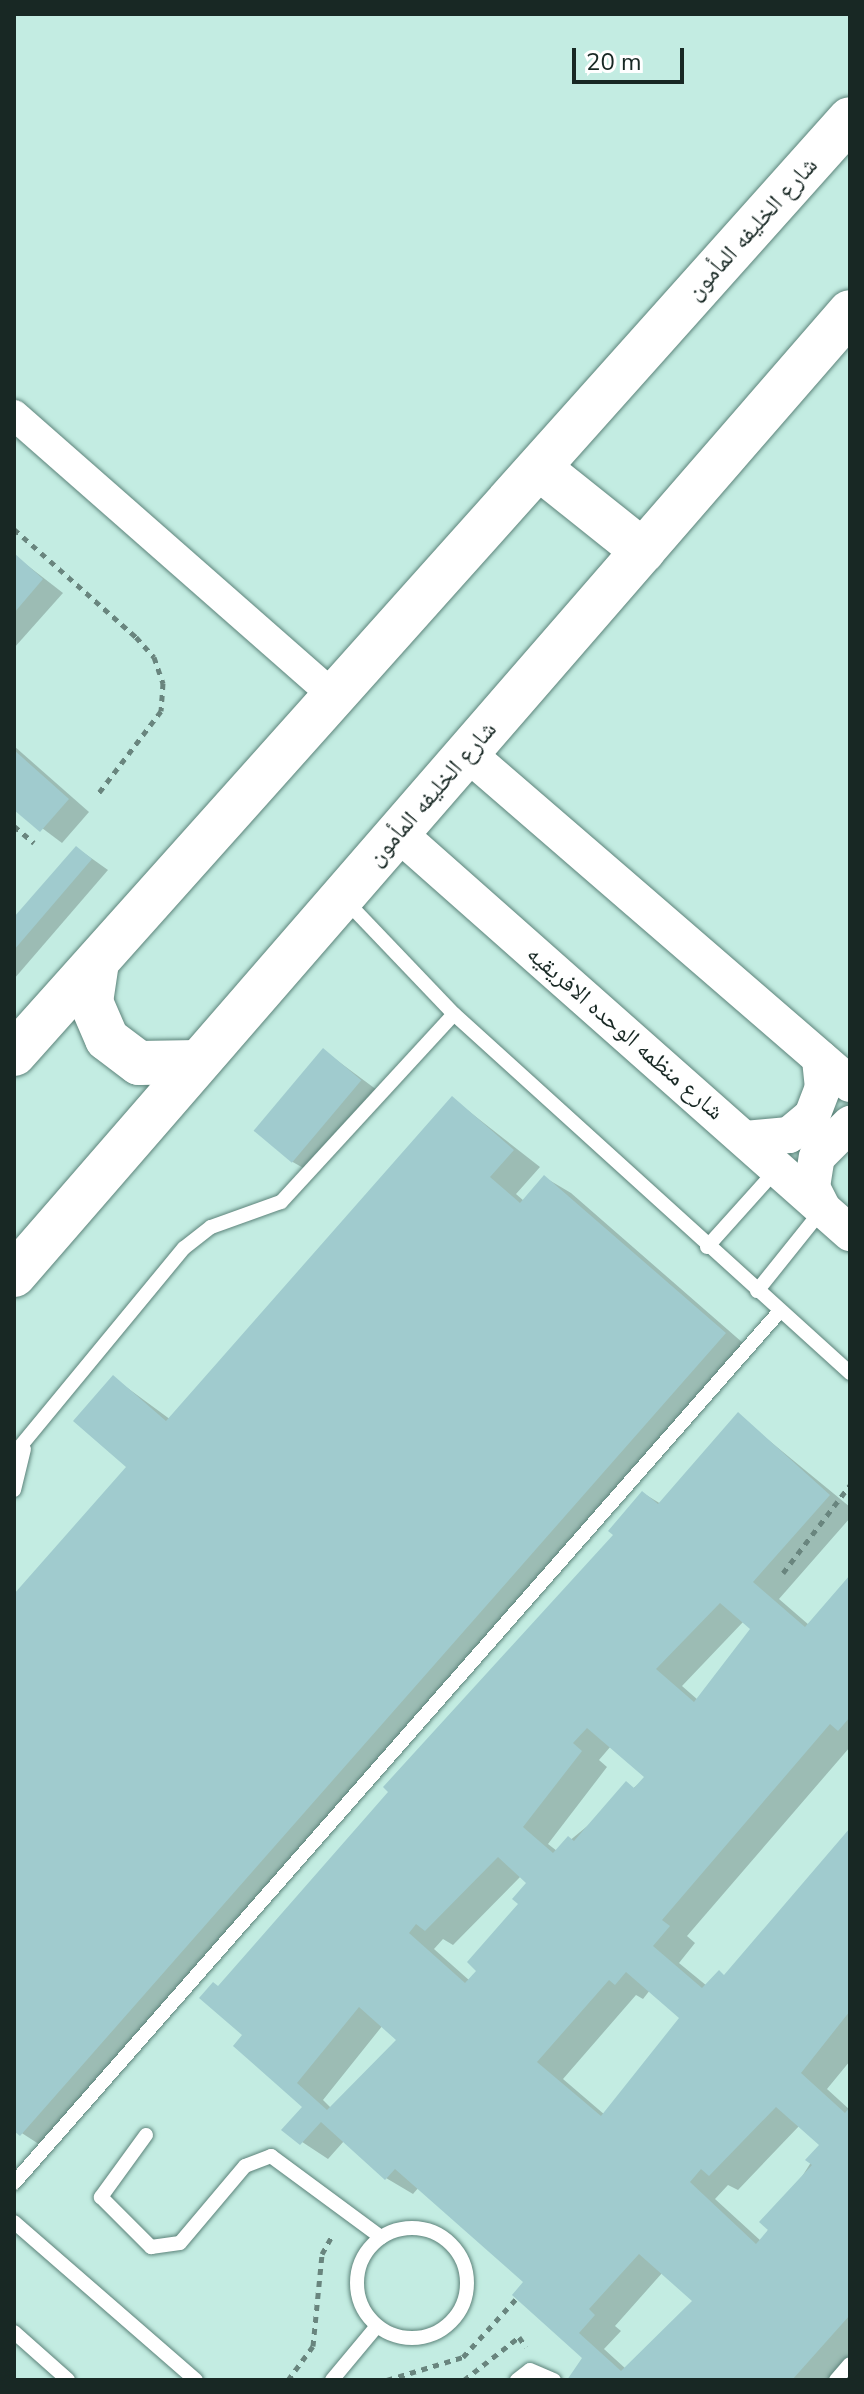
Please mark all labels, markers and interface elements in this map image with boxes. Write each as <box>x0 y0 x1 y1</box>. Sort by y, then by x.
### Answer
scale bar <box>576 32 688 82</box>
text: 20 m <box>586 46 642 78</box>
street label: شارع الخليفه المأمون <box>680 152 824 306</box>
street label: شارع الخليفه المأمون <box>361 716 503 872</box>
street label: شارع منظمه الوحده الافريقيه <box>521 940 729 1126</box>

